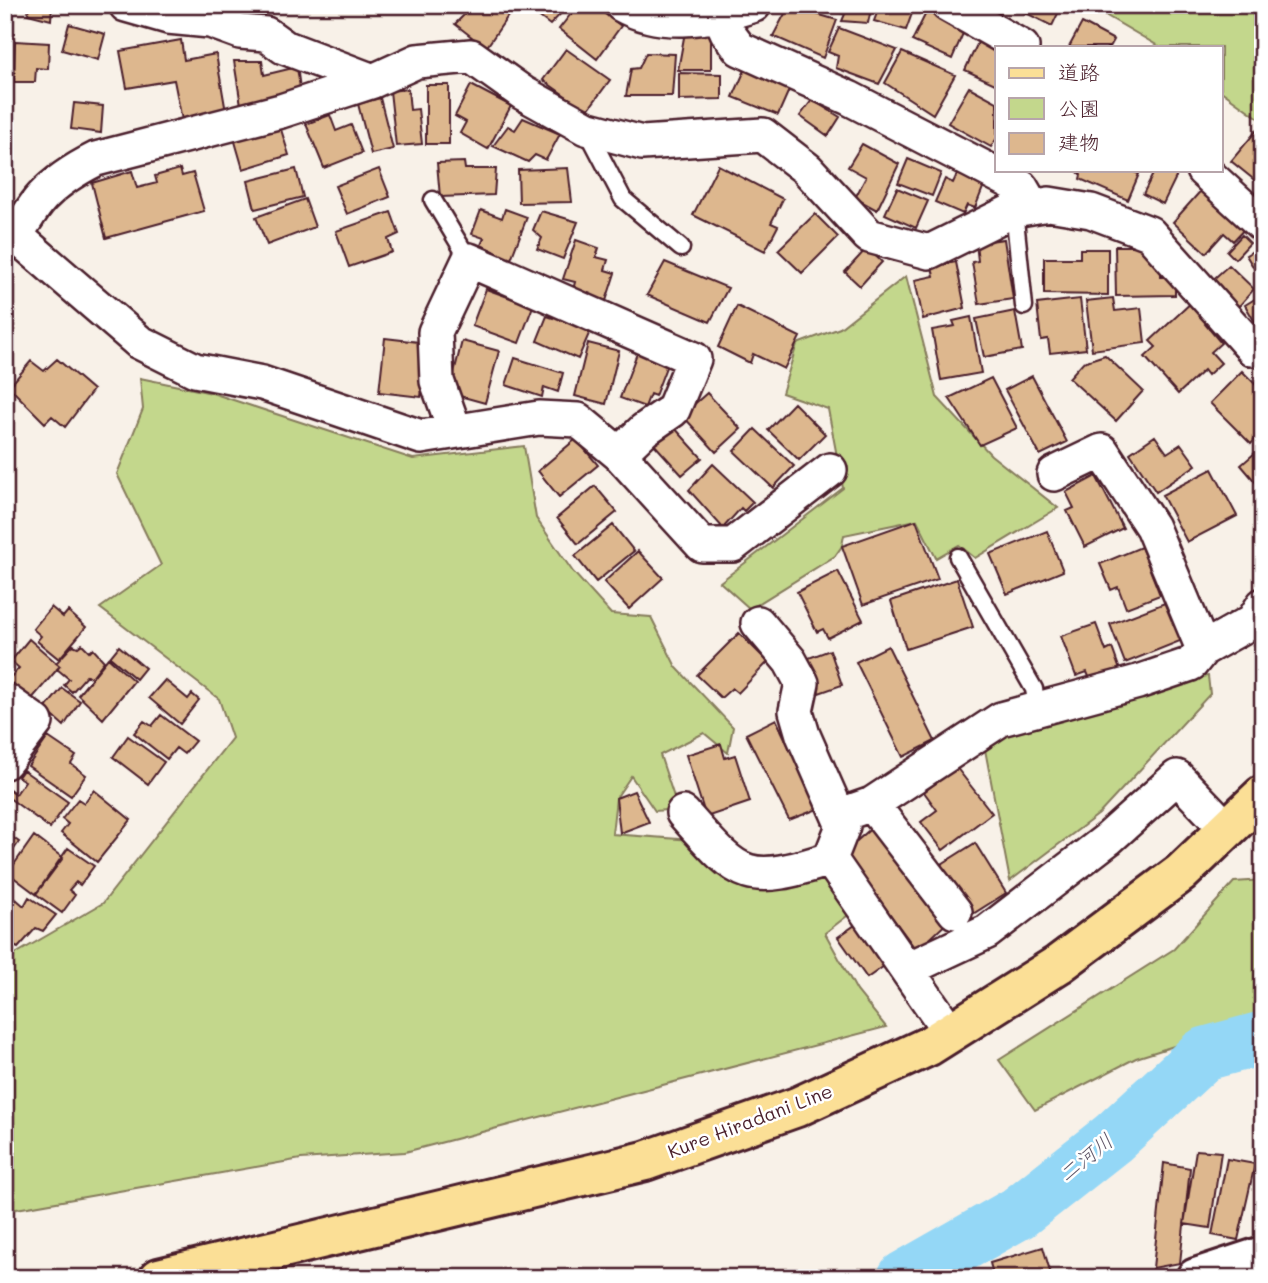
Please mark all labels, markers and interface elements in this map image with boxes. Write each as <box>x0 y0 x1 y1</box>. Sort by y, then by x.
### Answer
legend <box>995 46 1222 172</box>
text: 道路 <box>1058 58 1100 85</box>
text: 公園 <box>1058 94 1100 121</box>
text: 建物 <box>1058 128 1100 155</box>
street label: Kure Hiradani Line <box>664 1078 836 1163</box>
water label: 二河川 <box>1052 1127 1118 1187</box>

